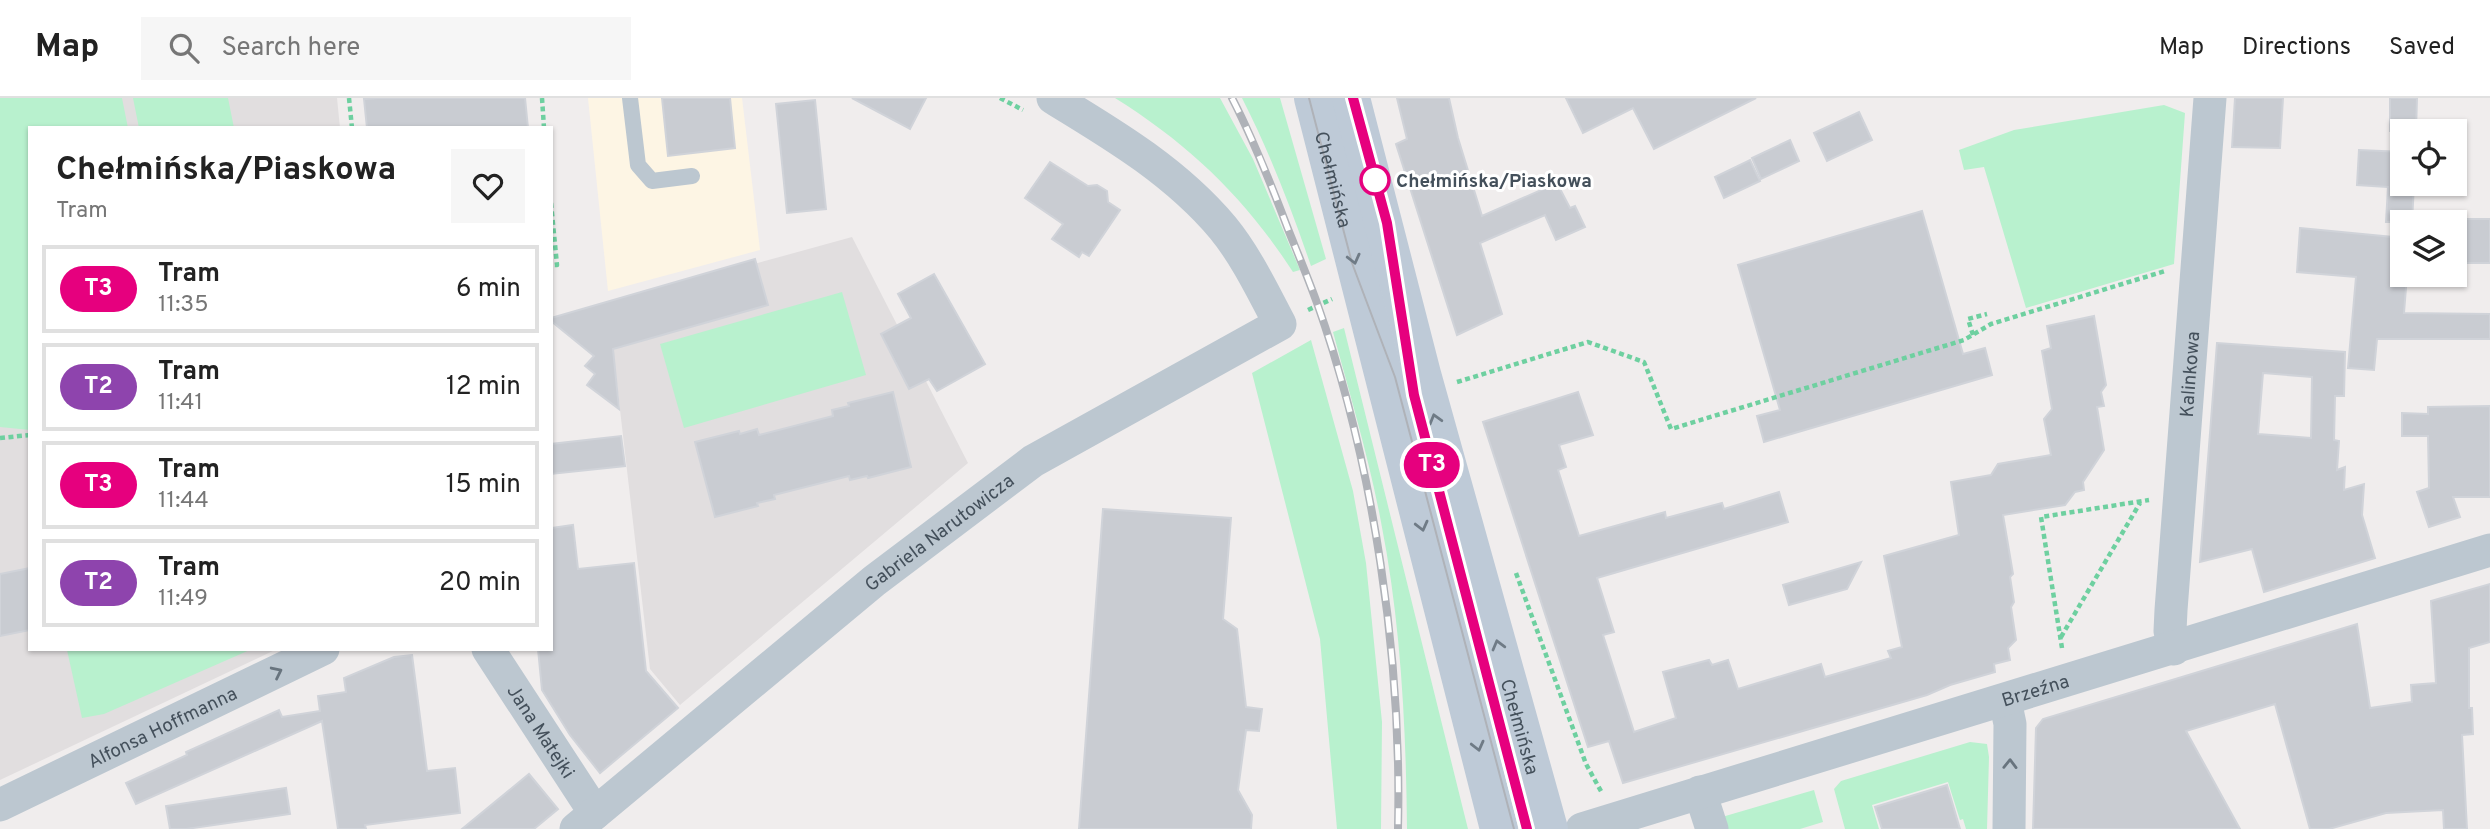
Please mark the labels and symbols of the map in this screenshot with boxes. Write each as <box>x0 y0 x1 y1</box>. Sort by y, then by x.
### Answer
street label: Chełmińska <box>1308 129 1356 231</box>
marker: Chełmińska/Piaskowa <box>1360 165 1390 195</box>
place label: Chełmińska/Piaskowa <box>1396 170 1592 194</box>
one-way arrow <box>1346 253 1360 265</box>
street label: Kalinkowa <box>2176 330 2206 418</box>
one-way arrow <box>1429 413 1443 425</box>
line badge: T3 <box>1400 442 1464 488</box>
street label: Gabriela Narutowicza <box>860 469 1020 598</box>
one-way arrow <box>1413 519 1428 531</box>
one-way arrow <box>1492 639 1506 651</box>
one-way arrow <box>270 666 282 680</box>
street label: Brzeźna <box>1999 670 2072 713</box>
street label: Chełmińska <box>1494 676 1543 778</box>
street label: Jana Matejki <box>501 681 579 784</box>
street label: Alfonsa Hoffmanna <box>84 682 242 775</box>
one-way arrow <box>1470 740 1484 752</box>
one-way arrow <box>2002 758 2018 769</box>

